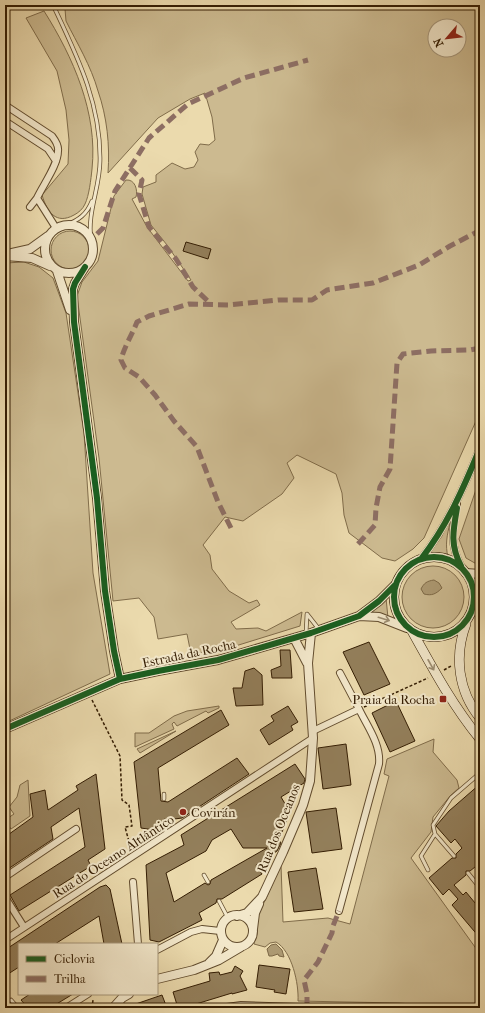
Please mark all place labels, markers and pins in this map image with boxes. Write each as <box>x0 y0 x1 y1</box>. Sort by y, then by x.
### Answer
place label: Praia da Rocha <box>352 692 436 707</box>
marker: Praia da Rocha <box>438 694 448 704</box>
place label: Covirán <box>191 805 236 820</box>
marker: Covirán <box>178 807 188 817</box>

